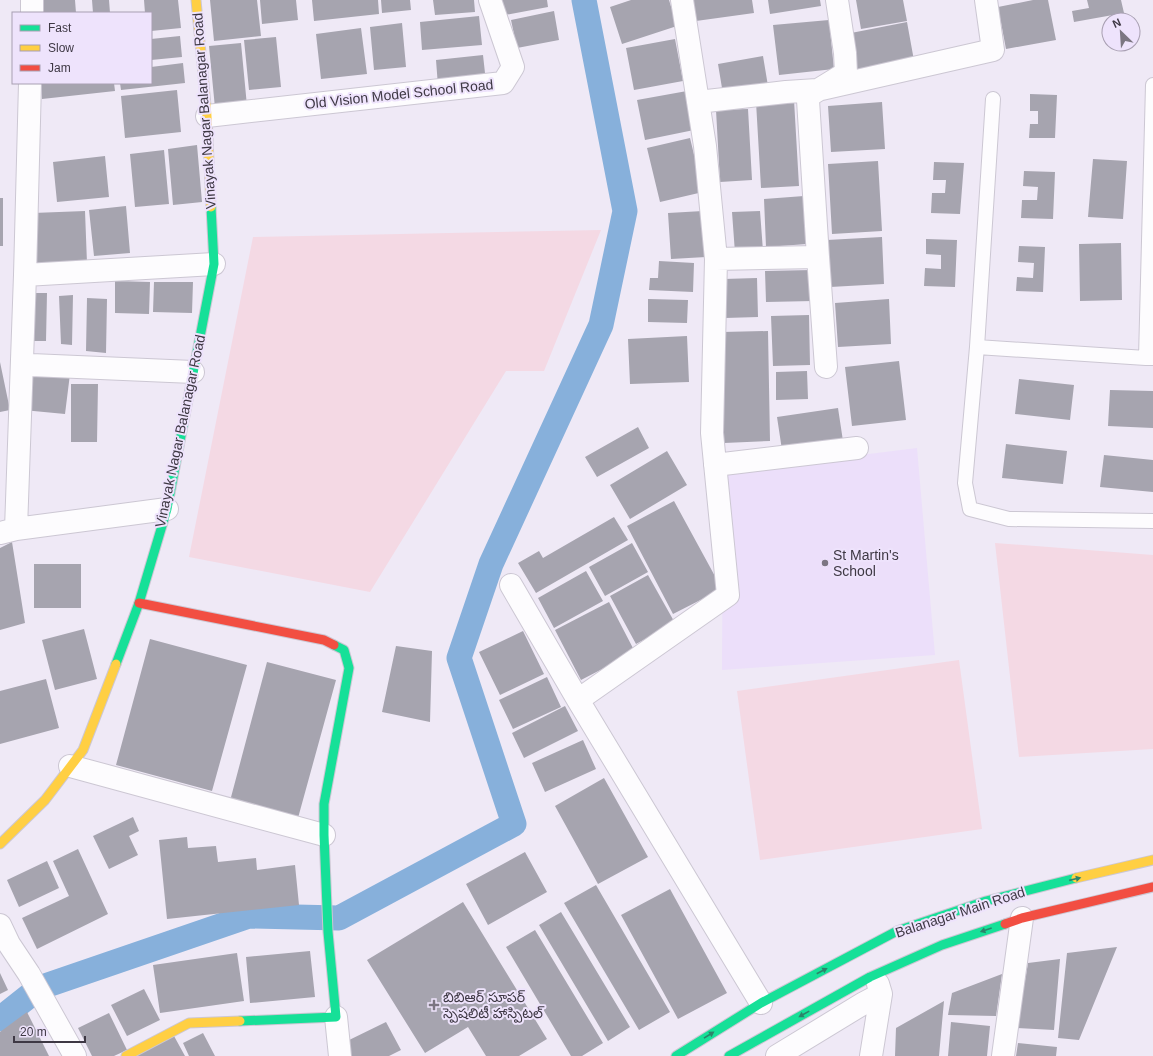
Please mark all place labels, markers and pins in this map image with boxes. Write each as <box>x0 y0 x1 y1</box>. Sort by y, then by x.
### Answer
place label: St Martin's School <box>833 547 899 579</box>
marker: St Martin's School <box>820 558 830 568</box>
place label: బిబిఆర్ సూపర్ స్పెషలిటీ హాస్పిటల్ <box>442 989 545 1023</box>
marker: బిబిఆర్ సూపర్ స్పెషలిటీ హాస్పిటల్ <box>428 999 440 1011</box>

